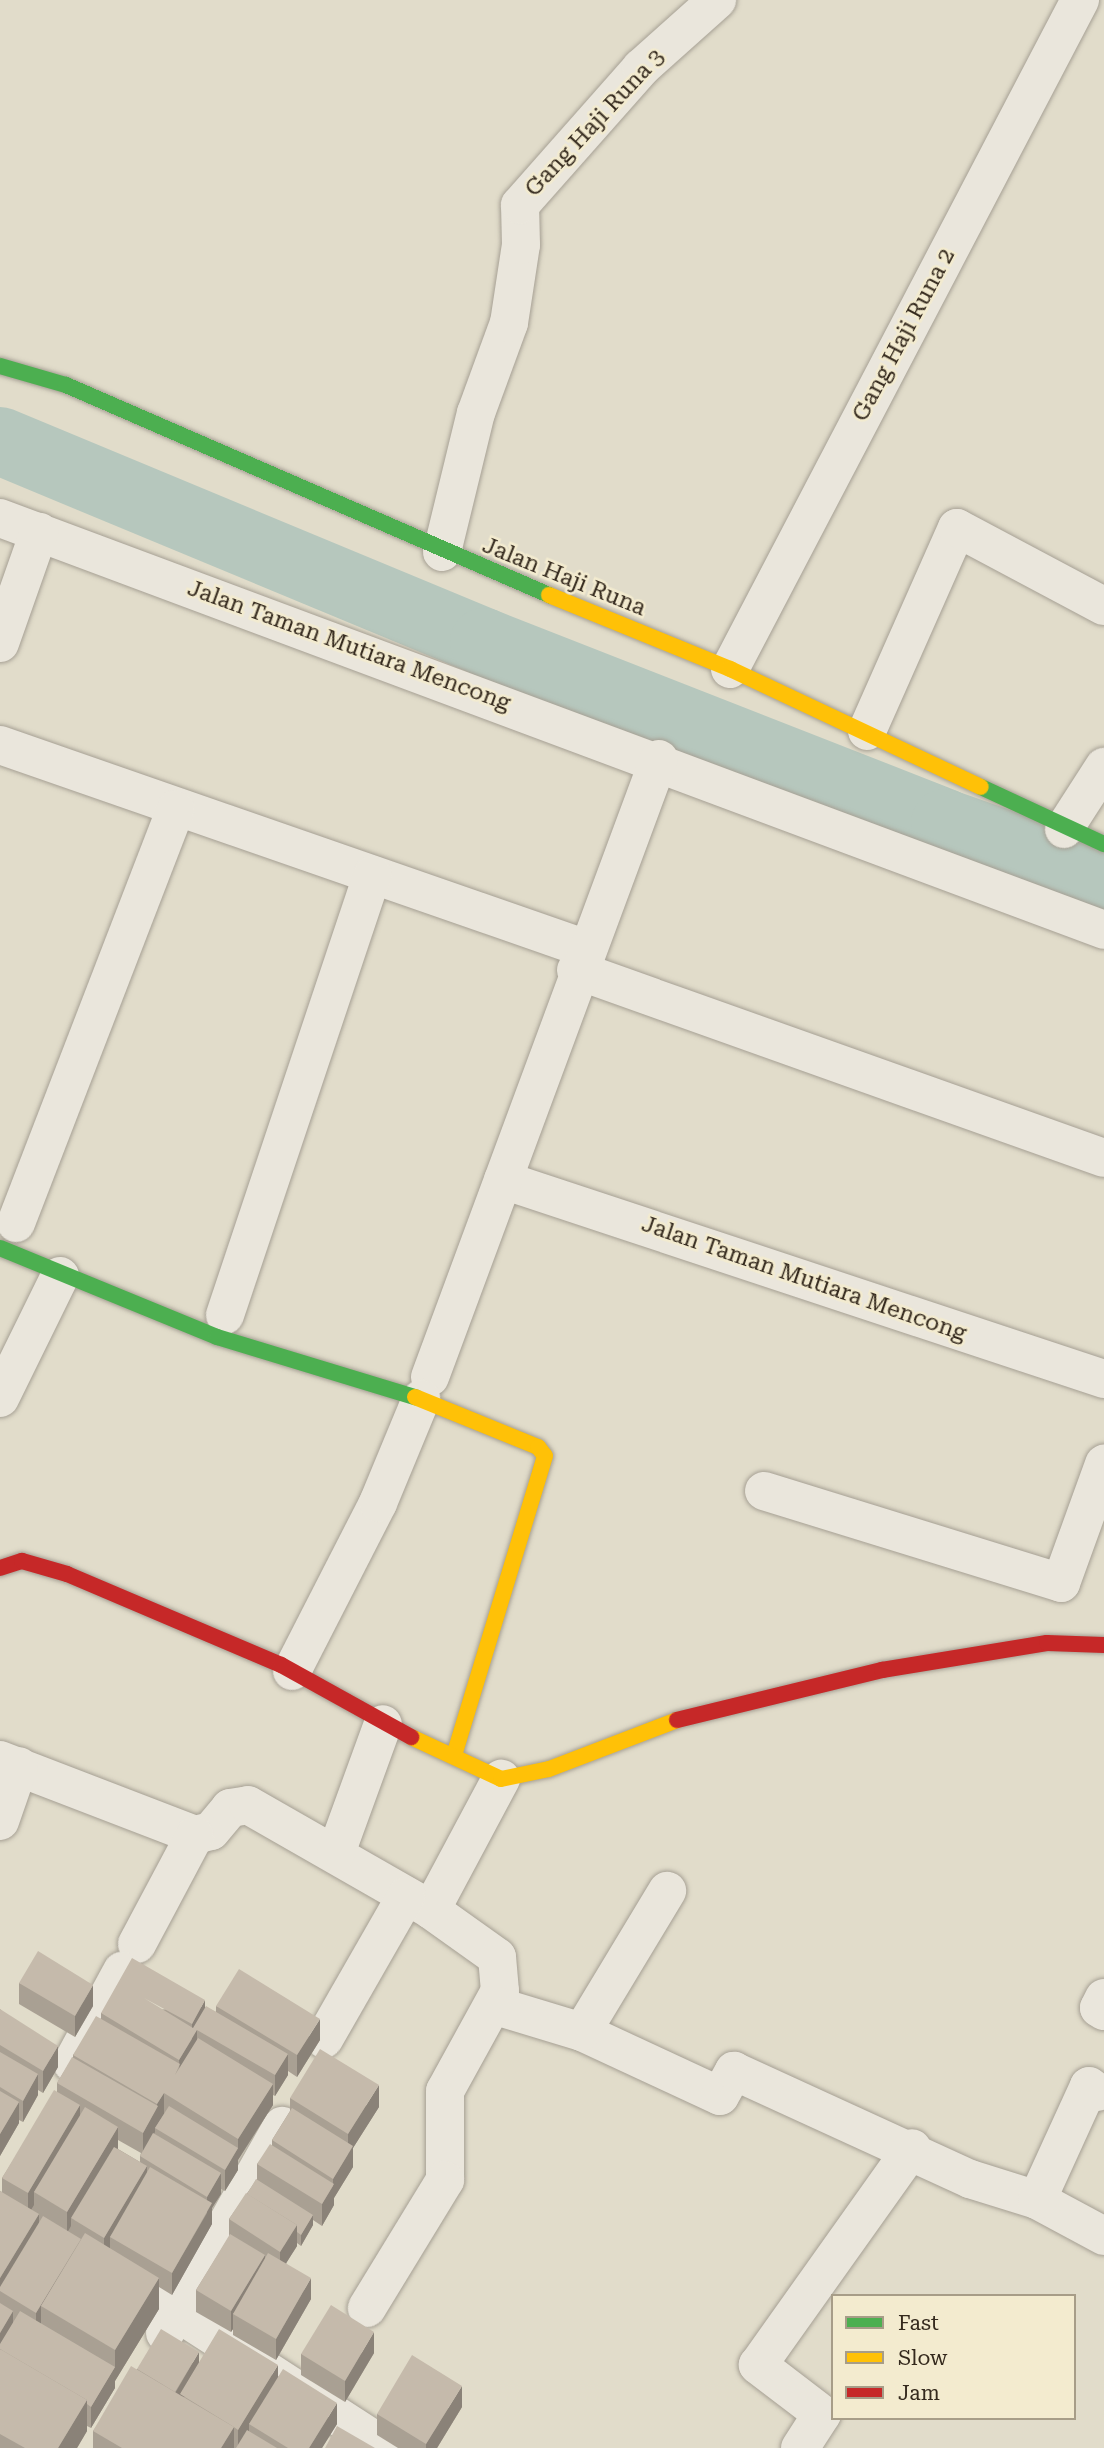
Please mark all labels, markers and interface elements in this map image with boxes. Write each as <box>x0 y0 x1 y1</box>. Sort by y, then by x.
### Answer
street label: Gang Haji Runa 3 <box>520 43 670 203</box>
street label: Gang Haji Runa 2 <box>847 244 961 426</box>
street label: Jalan Haji Runa <box>478 532 650 622</box>
street label: Jalan Taman Mutiara Mencong <box>184 575 514 717</box>
street label: Jalan Taman Mutiara Mencong <box>638 1210 970 1348</box>
legend <box>831 2294 1076 2420</box>
text: Fast <box>898 2311 939 2335</box>
text: Slow <box>898 2346 947 2370</box>
text: Jam <box>898 2381 940 2405</box>

